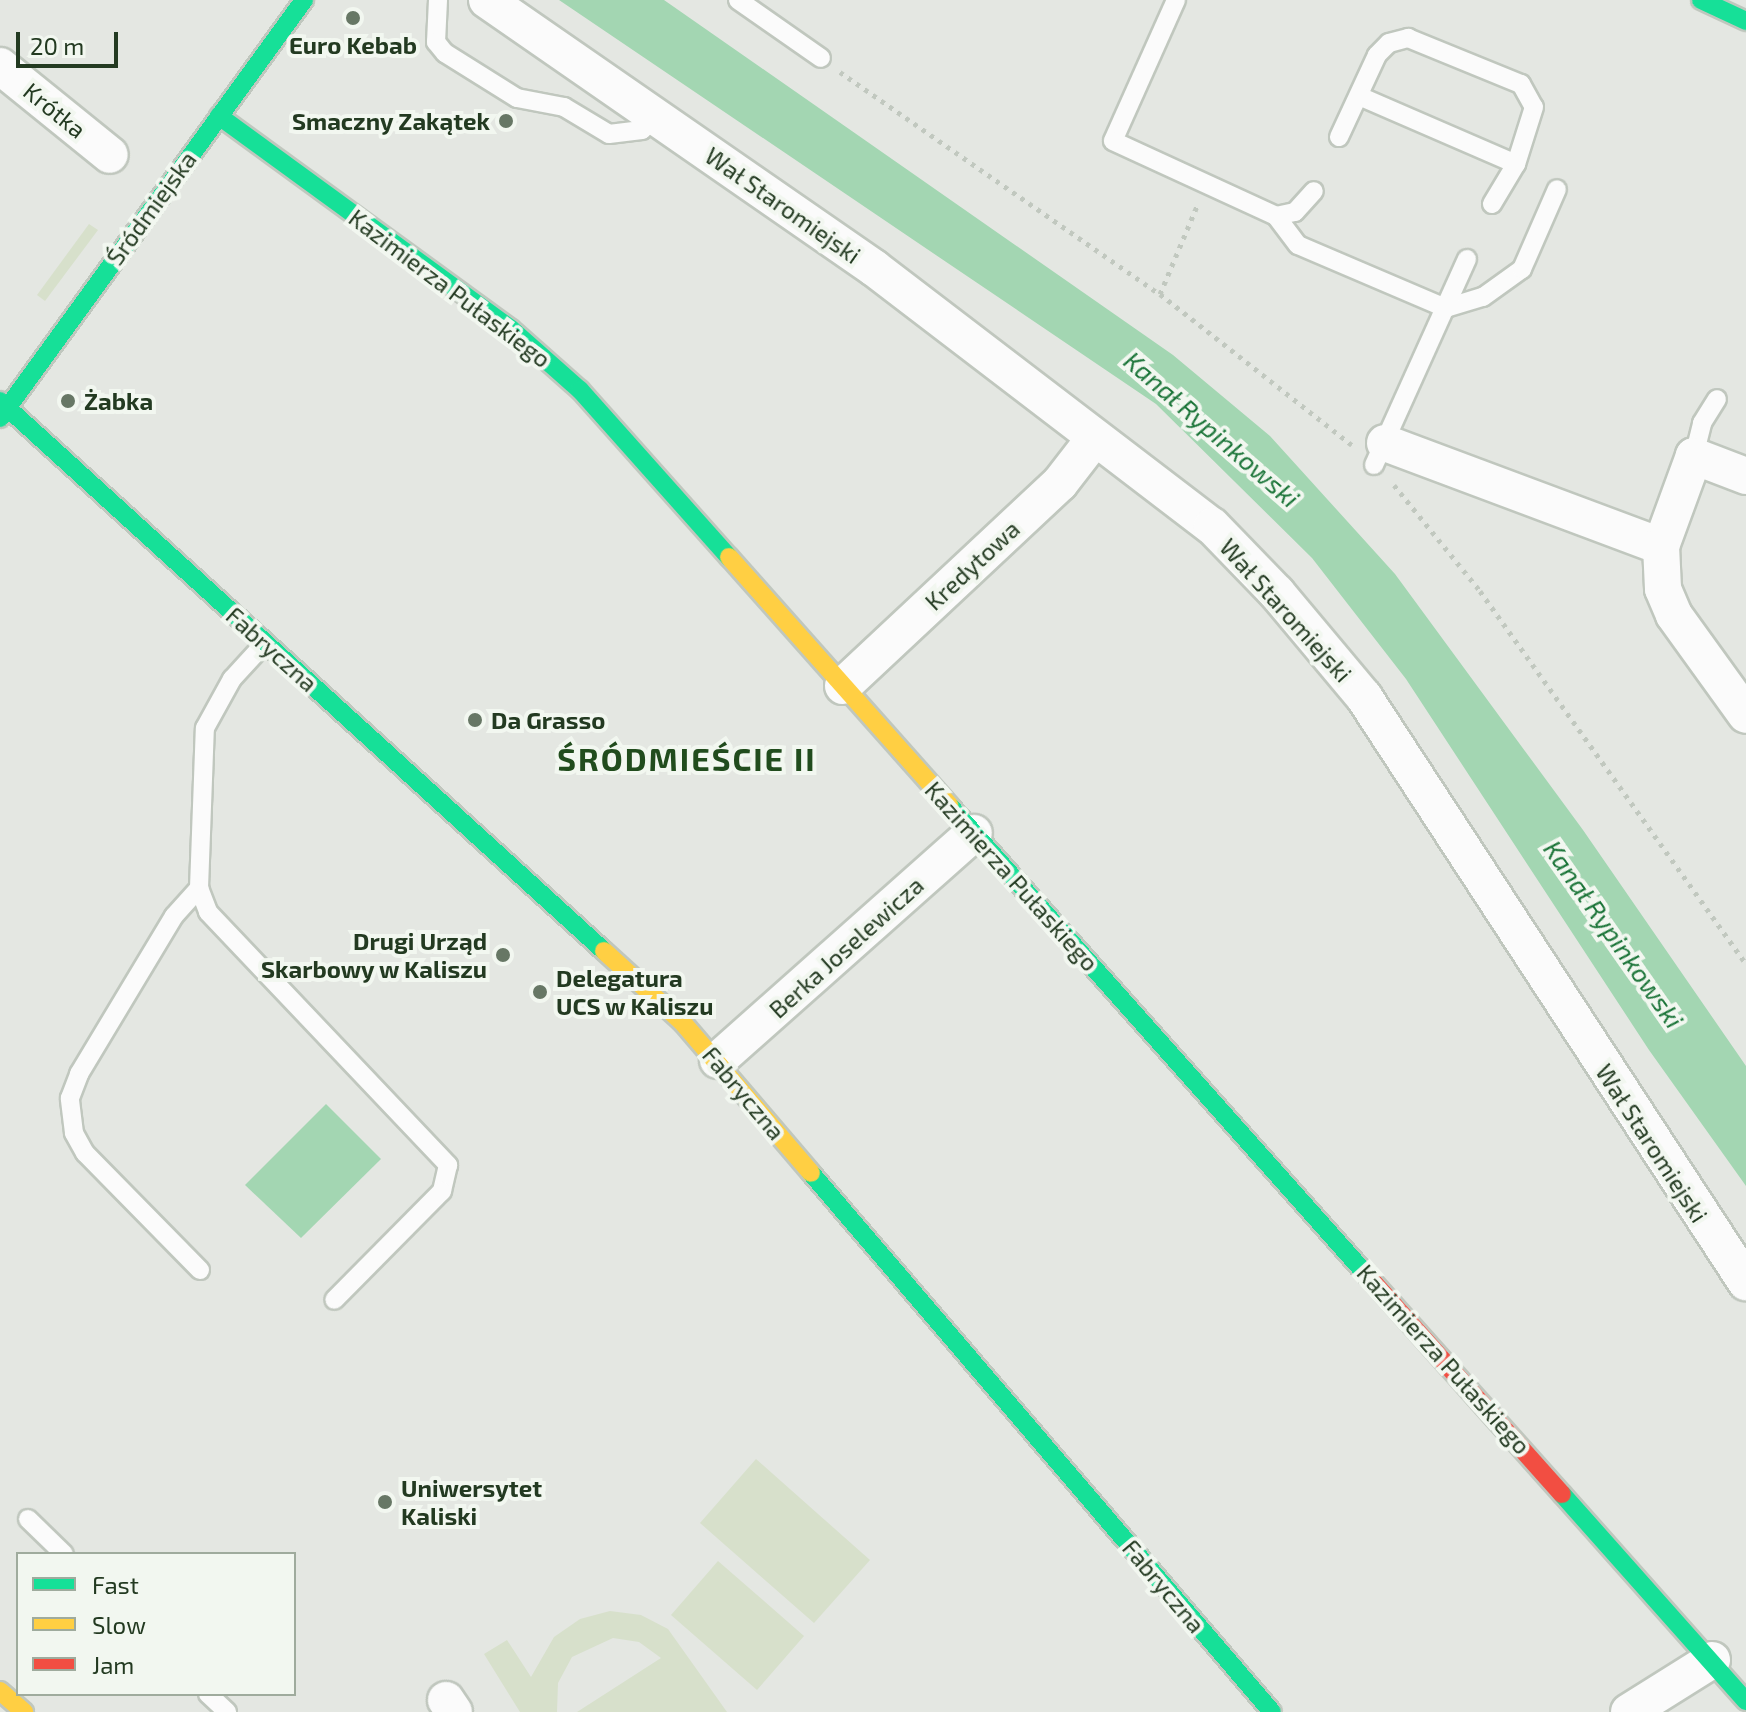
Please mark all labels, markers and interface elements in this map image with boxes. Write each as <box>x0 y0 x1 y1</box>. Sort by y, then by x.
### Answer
marker: Euro Kebab <box>344 9 362 27</box>
scale bar <box>20 16 122 66</box>
text: 20 m <box>30 31 84 60</box>
place label: Euro Kebab <box>289 31 417 59</box>
street label: Krótka <box>18 76 92 144</box>
place label: Smaczny Zakątek <box>291 107 490 135</box>
marker: Smaczny Zakątek <box>497 112 515 130</box>
street label: Wał Staromiejski <box>700 141 866 269</box>
street label: Śródmiejska <box>100 145 202 271</box>
street label: Kazimierza Pułaskiego <box>344 203 556 373</box>
water label: Kanał Rypinkowski <box>1118 344 1306 514</box>
place label: Żabka <box>84 387 153 415</box>
marker: Żabka <box>59 392 77 410</box>
street label: Kredytowa <box>919 514 1025 616</box>
street label: Wał Staromiejski <box>1214 532 1358 688</box>
street label: Fabryczna <box>221 601 323 697</box>
place label: Da Grasso <box>491 706 605 734</box>
marker: Da Grasso <box>466 711 484 729</box>
district label: ŚRÓDMIEŚCIE II <box>557 739 817 777</box>
street label: Kazimierza Pułaskiego <box>919 775 1105 977</box>
water label: Kanał Rypinkowski <box>1537 834 1691 1034</box>
street label: Berka Joselewicza <box>763 870 929 1024</box>
place label: Drugi Urząd Skarbowy w Kaliszu <box>260 927 487 983</box>
marker: Drugi Urząd Skarbowy w Kaliszu <box>494 946 512 964</box>
place label: Delegatura UCS w Kaliszu <box>556 964 714 1020</box>
marker: Delegatura UCS w Kaliszu <box>531 983 549 1001</box>
street label: Fabryczna <box>697 1041 791 1145</box>
street label: Wał Staromiejski <box>1590 1058 1714 1228</box>
street label: Kazimierza Pułaskiego <box>1351 1258 1537 1460</box>
place label: Uniwersytet Kaliski <box>401 1474 542 1530</box>
marker: Uniwersytet Kaliski <box>376 1493 394 1511</box>
street label: Fabryczna <box>1117 1534 1211 1638</box>
legend <box>16 1552 296 1696</box>
text: Fast <box>92 1570 139 1599</box>
text: Slow <box>92 1610 146 1639</box>
text: Jam <box>92 1650 134 1679</box>

